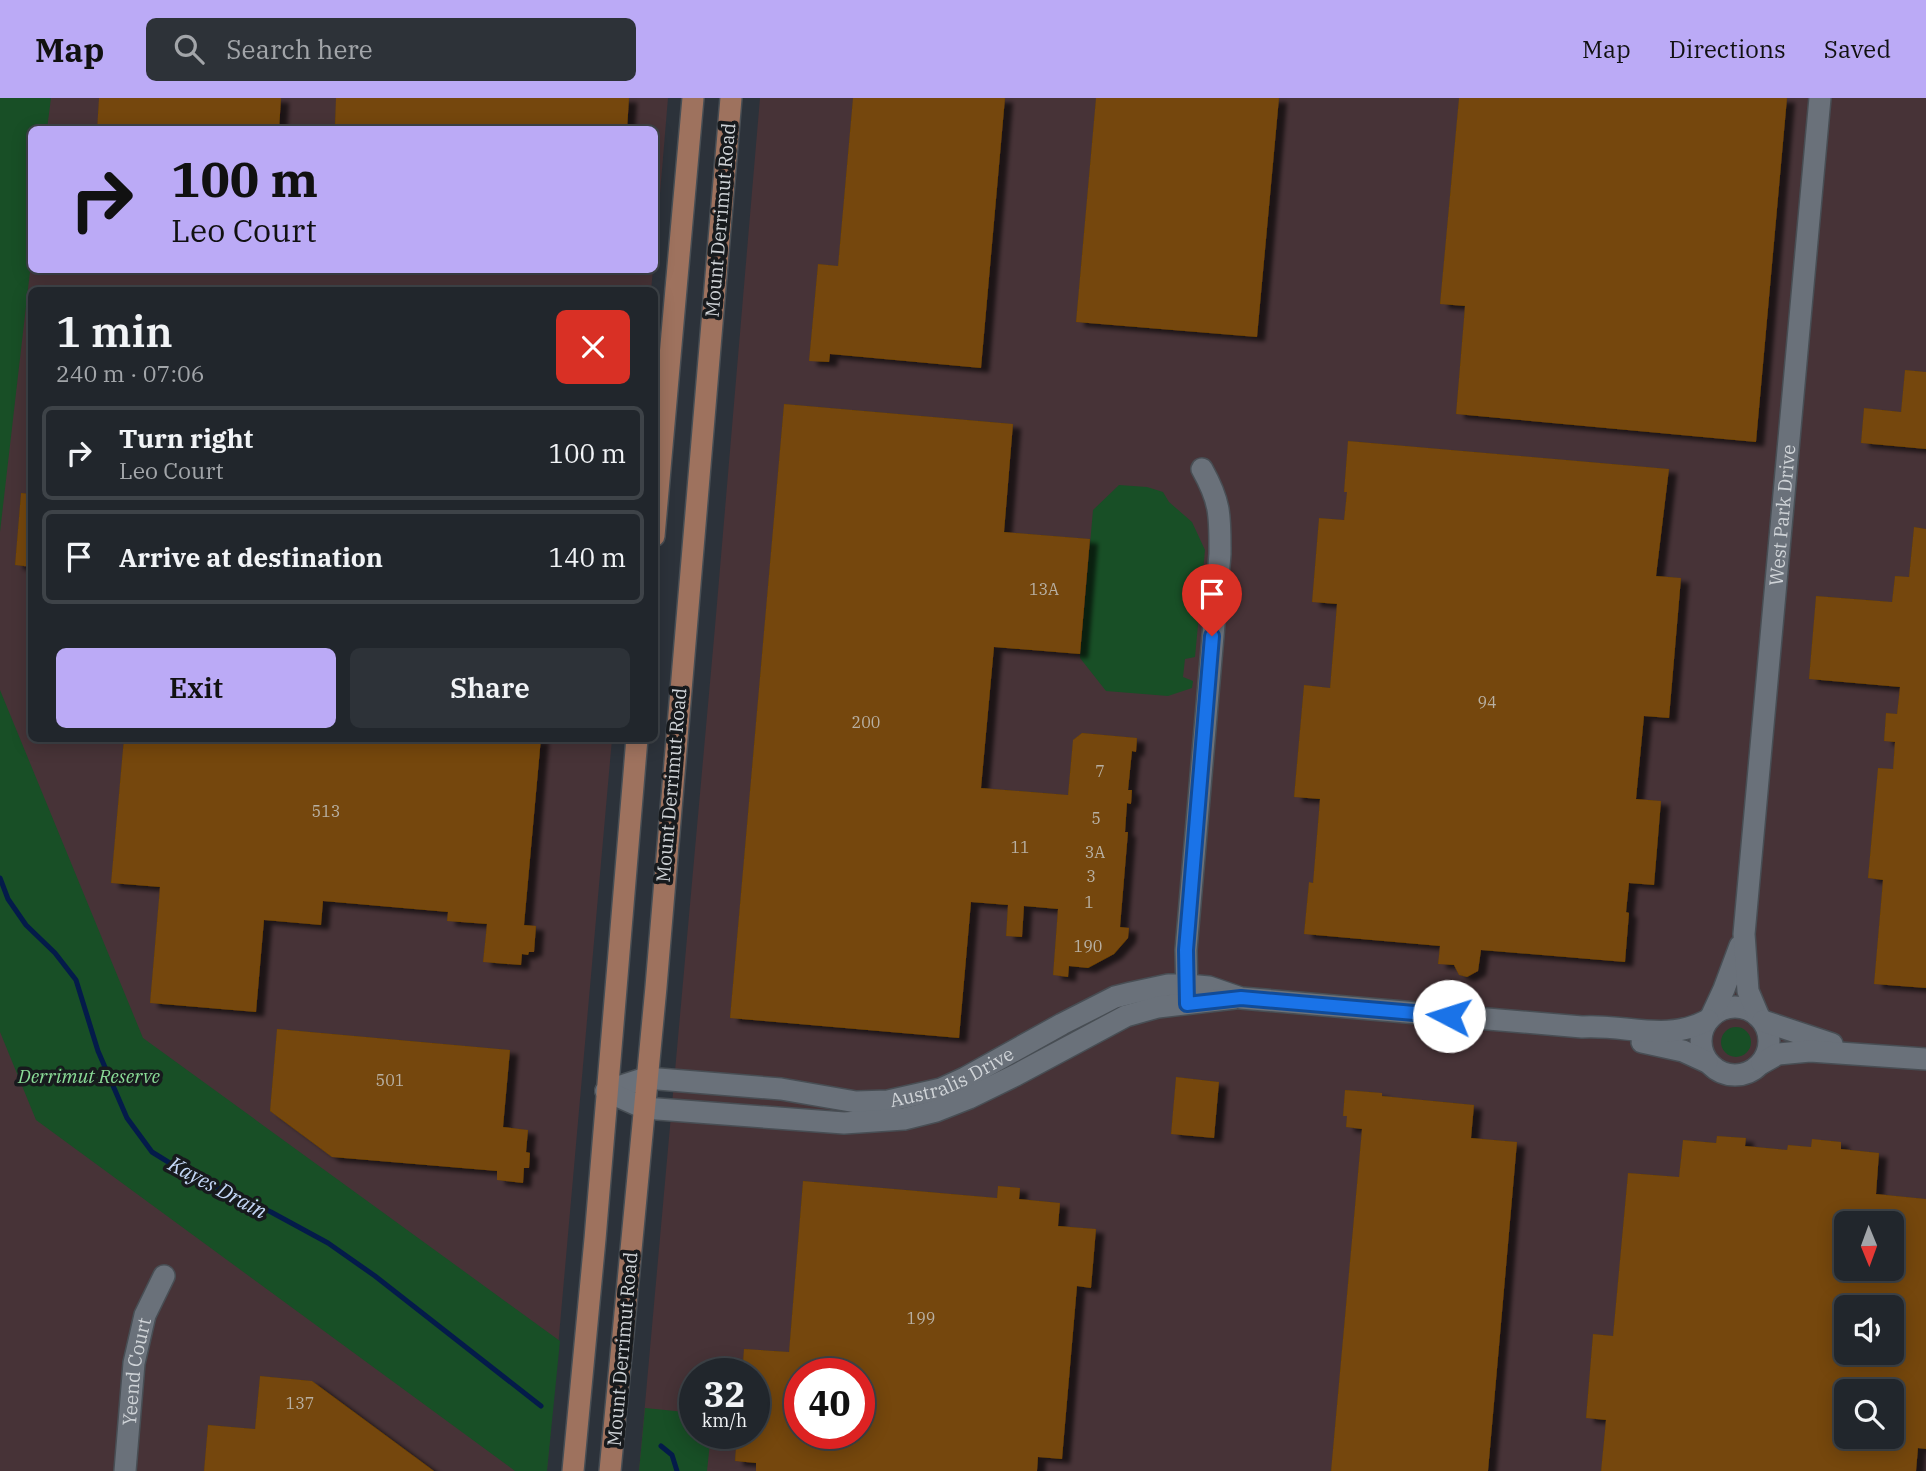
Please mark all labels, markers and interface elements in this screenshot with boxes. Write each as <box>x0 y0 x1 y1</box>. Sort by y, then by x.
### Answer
search box <box>146 18 636 81</box>
text: Map <box>35 28 104 71</box>
icon: search <box>170 30 208 68</box>
text: Search here <box>226 32 373 66</box>
text: Map <box>1582 33 1631 65</box>
text: Directions <box>1669 33 1786 65</box>
text: Saved <box>1824 33 1891 65</box>
street label: Mount Derrimut Road <box>700 122 740 318</box>
text: 100 m <box>171 147 318 210</box>
icon: right <box>56 154 147 245</box>
text: Leo Court <box>171 209 317 251</box>
text: 1 min <box>56 304 173 359</box>
button: close <box>556 310 630 384</box>
text: 240 m · 07:06 <box>56 358 205 388</box>
text: Turn right <box>119 421 253 455</box>
icon: right <box>60 434 98 472</box>
text: 100 m <box>548 436 626 470</box>
street label: West Park Drive <box>1764 443 1800 587</box>
text: Leo Court <box>119 455 224 485</box>
icon: arrive <box>60 538 98 576</box>
text: Arrive at destination <box>119 540 383 574</box>
text: 140 m <box>548 540 626 574</box>
pin <box>1182 564 1242 636</box>
icon: arrive <box>1193 575 1231 613</box>
house number: 13A <box>1029 579 1059 599</box>
button: Exit <box>56 648 336 728</box>
button: Share <box>350 648 630 728</box>
street label: Mount Derrimut Road <box>651 687 691 883</box>
house number: 94 <box>1477 692 1497 712</box>
house number: 200 <box>852 712 880 732</box>
house number: 7 <box>1095 761 1105 781</box>
house number: 513 <box>312 801 340 821</box>
house number: 5 <box>1091 808 1101 828</box>
house number: 11 <box>1010 837 1030 857</box>
house number: 3A <box>1085 842 1105 862</box>
house number: 3 <box>1086 866 1096 886</box>
house number: 1 <box>1084 892 1094 912</box>
house number: 190 <box>1074 936 1102 956</box>
position arrow <box>1412 979 1486 1053</box>
street label: Australis Drive <box>887 1041 1018 1112</box>
park label: Derrimut Reserve <box>17 1064 160 1088</box>
house number: 501 <box>376 1070 404 1090</box>
water label: Kayes Drain <box>163 1149 272 1225</box>
north arrow <box>1834 1211 1904 1281</box>
map controls <box>1834 1211 1904 1449</box>
street label: Mount Derrimut Road <box>602 1251 642 1447</box>
button: sound <box>1834 1295 1904 1365</box>
house number: 199 <box>907 1308 935 1328</box>
street label: Yeend Court <box>117 1315 156 1427</box>
speed limit sign: 40 <box>784 1358 875 1449</box>
text: 32 <box>703 1371 746 1417</box>
button: search <box>1834 1379 1904 1449</box>
house number: 137 <box>286 1393 314 1413</box>
text: km/h <box>702 1409 747 1432</box>

